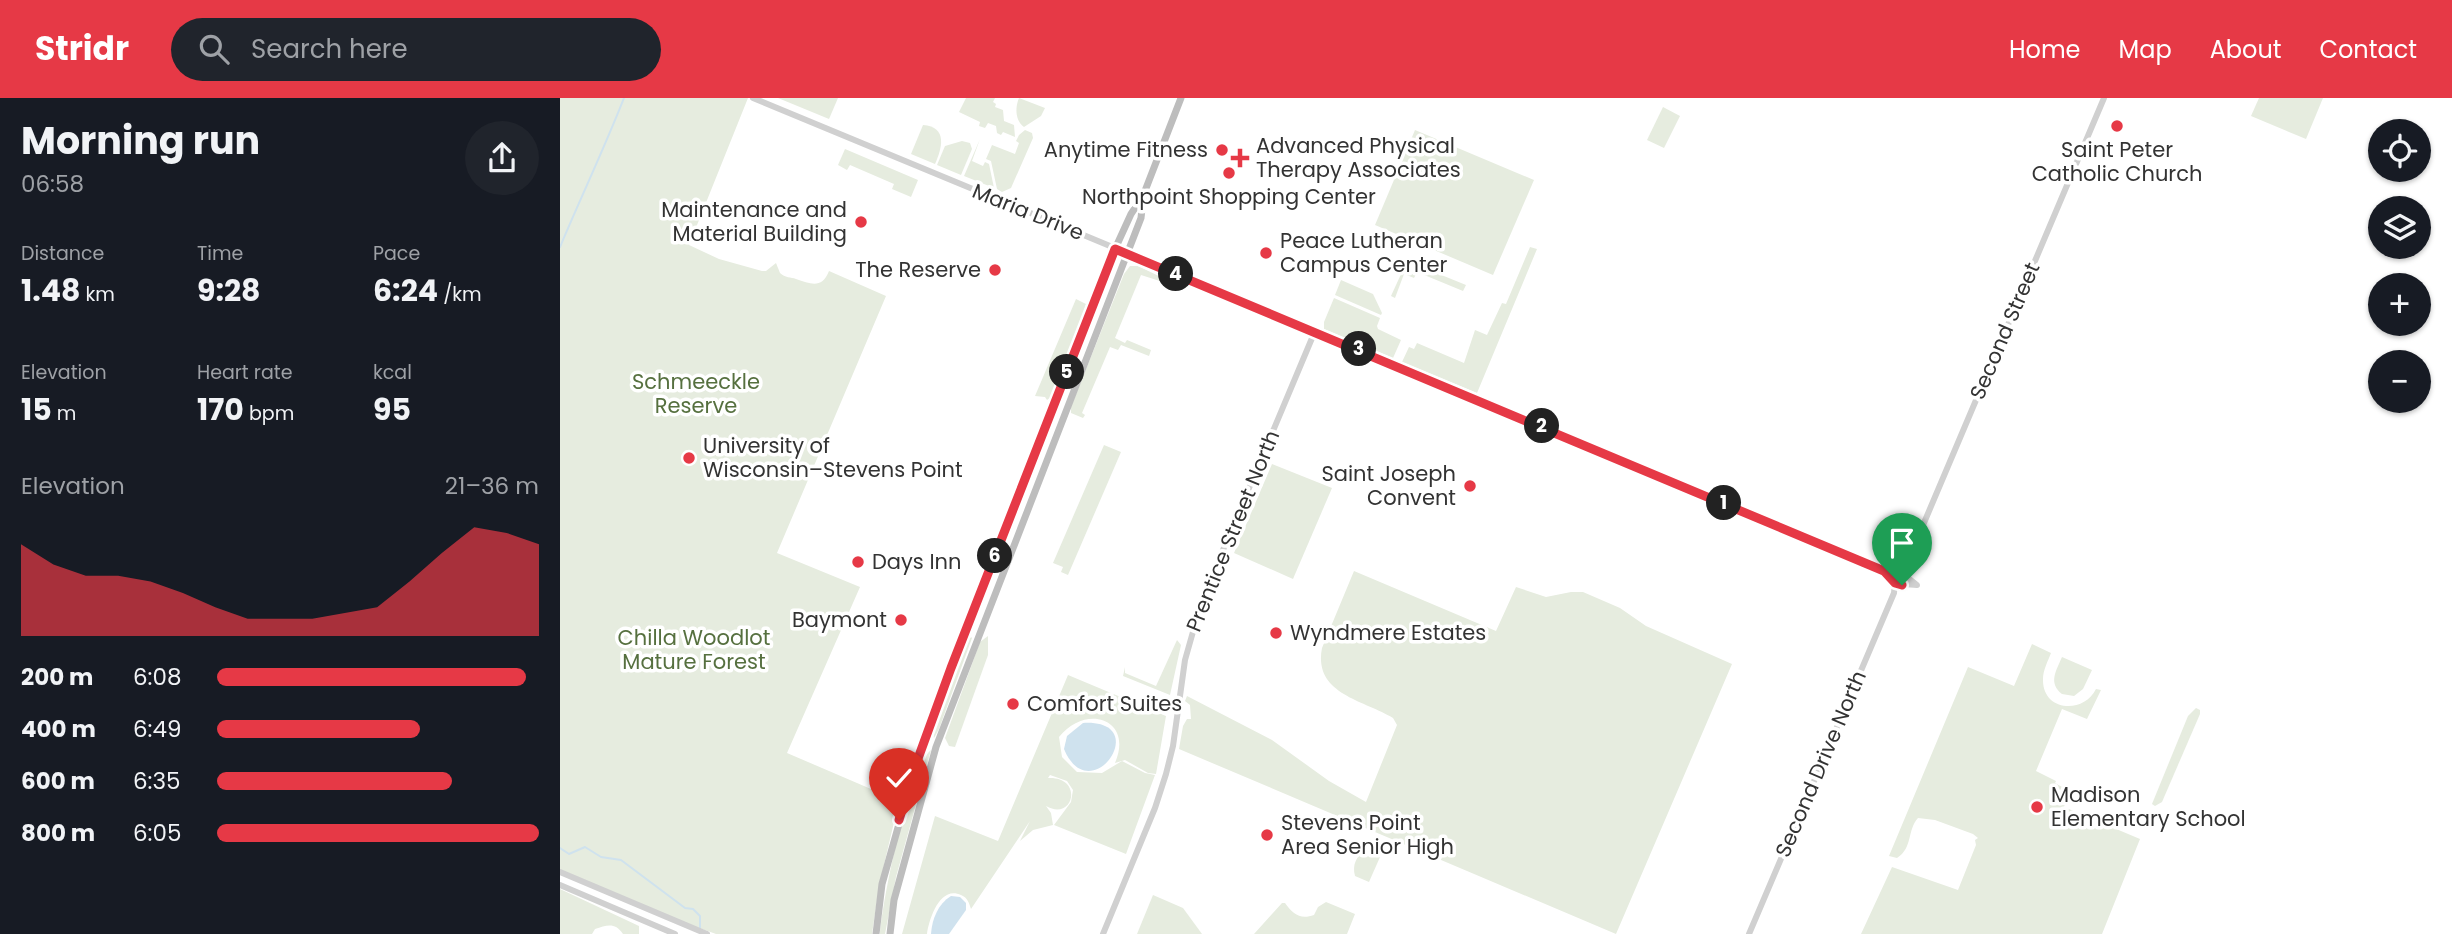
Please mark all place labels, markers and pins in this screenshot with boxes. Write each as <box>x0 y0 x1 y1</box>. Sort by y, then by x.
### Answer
marker: Saint Peter Catholic Church <box>2109 118 2125 134</box>
place label: Advanced Physical Therapy Associates <box>1256 131 1461 184</box>
place label: Anytime Fitness <box>1044 135 1208 164</box>
place label: Saint Peter Catholic Church <box>2032 135 2202 188</box>
marker: Anytime Fitness <box>1214 142 1230 158</box>
marker: Advanced Physical Therapy Associates <box>1230 148 1250 168</box>
marker: Northpoint Shopping Center <box>1221 165 1237 181</box>
place label: Northpoint Shopping Center <box>1082 182 1376 211</box>
place label: Maintenance and Material Building <box>661 195 847 248</box>
marker: Maintenance and Material Building <box>853 214 869 230</box>
place label: Peace Lutheran Campus Center <box>1280 226 1448 279</box>
marker: Peace Lutheran Campus Center <box>1258 245 1274 261</box>
place label: The Reserve <box>855 255 981 284</box>
pin: 4 <box>1158 256 1194 292</box>
marker: The Reserve <box>987 262 1003 278</box>
pin: 3 <box>1342 331 1376 366</box>
pin: 5 <box>1050 354 1084 390</box>
pin: 2 <box>1524 408 1560 444</box>
place label: University of Wisconsin–Stevens Point <box>703 431 963 484</box>
marker: University of Wisconsin–Stevens Point <box>681 450 697 466</box>
place label: Saint Joseph Convent <box>1321 459 1456 512</box>
marker: Saint Joseph Convent <box>1462 478 1478 494</box>
pin: 1 <box>1706 486 1742 520</box>
pin <box>1872 513 1932 585</box>
pin: 6 <box>978 538 1012 574</box>
place label: Days Inn <box>872 547 961 576</box>
marker: Days Inn <box>850 554 866 570</box>
place label: Baymont <box>792 605 887 634</box>
marker: Baymont <box>893 612 909 628</box>
place label: Wyndmere Estates <box>1290 618 1486 647</box>
marker: Wyndmere Estates <box>1268 625 1284 641</box>
place label: Comfort Suites <box>1027 689 1182 718</box>
marker: Comfort Suites <box>1005 696 1021 712</box>
pin <box>869 748 929 820</box>
place label: Madison Elementary School <box>2051 780 2246 833</box>
marker: Madison Elementary School <box>2029 799 2045 815</box>
place label: Stevens Point Area Senior High <box>1281 808 1454 861</box>
marker: Stevens Point Area Senior High <box>1259 827 1275 843</box>

